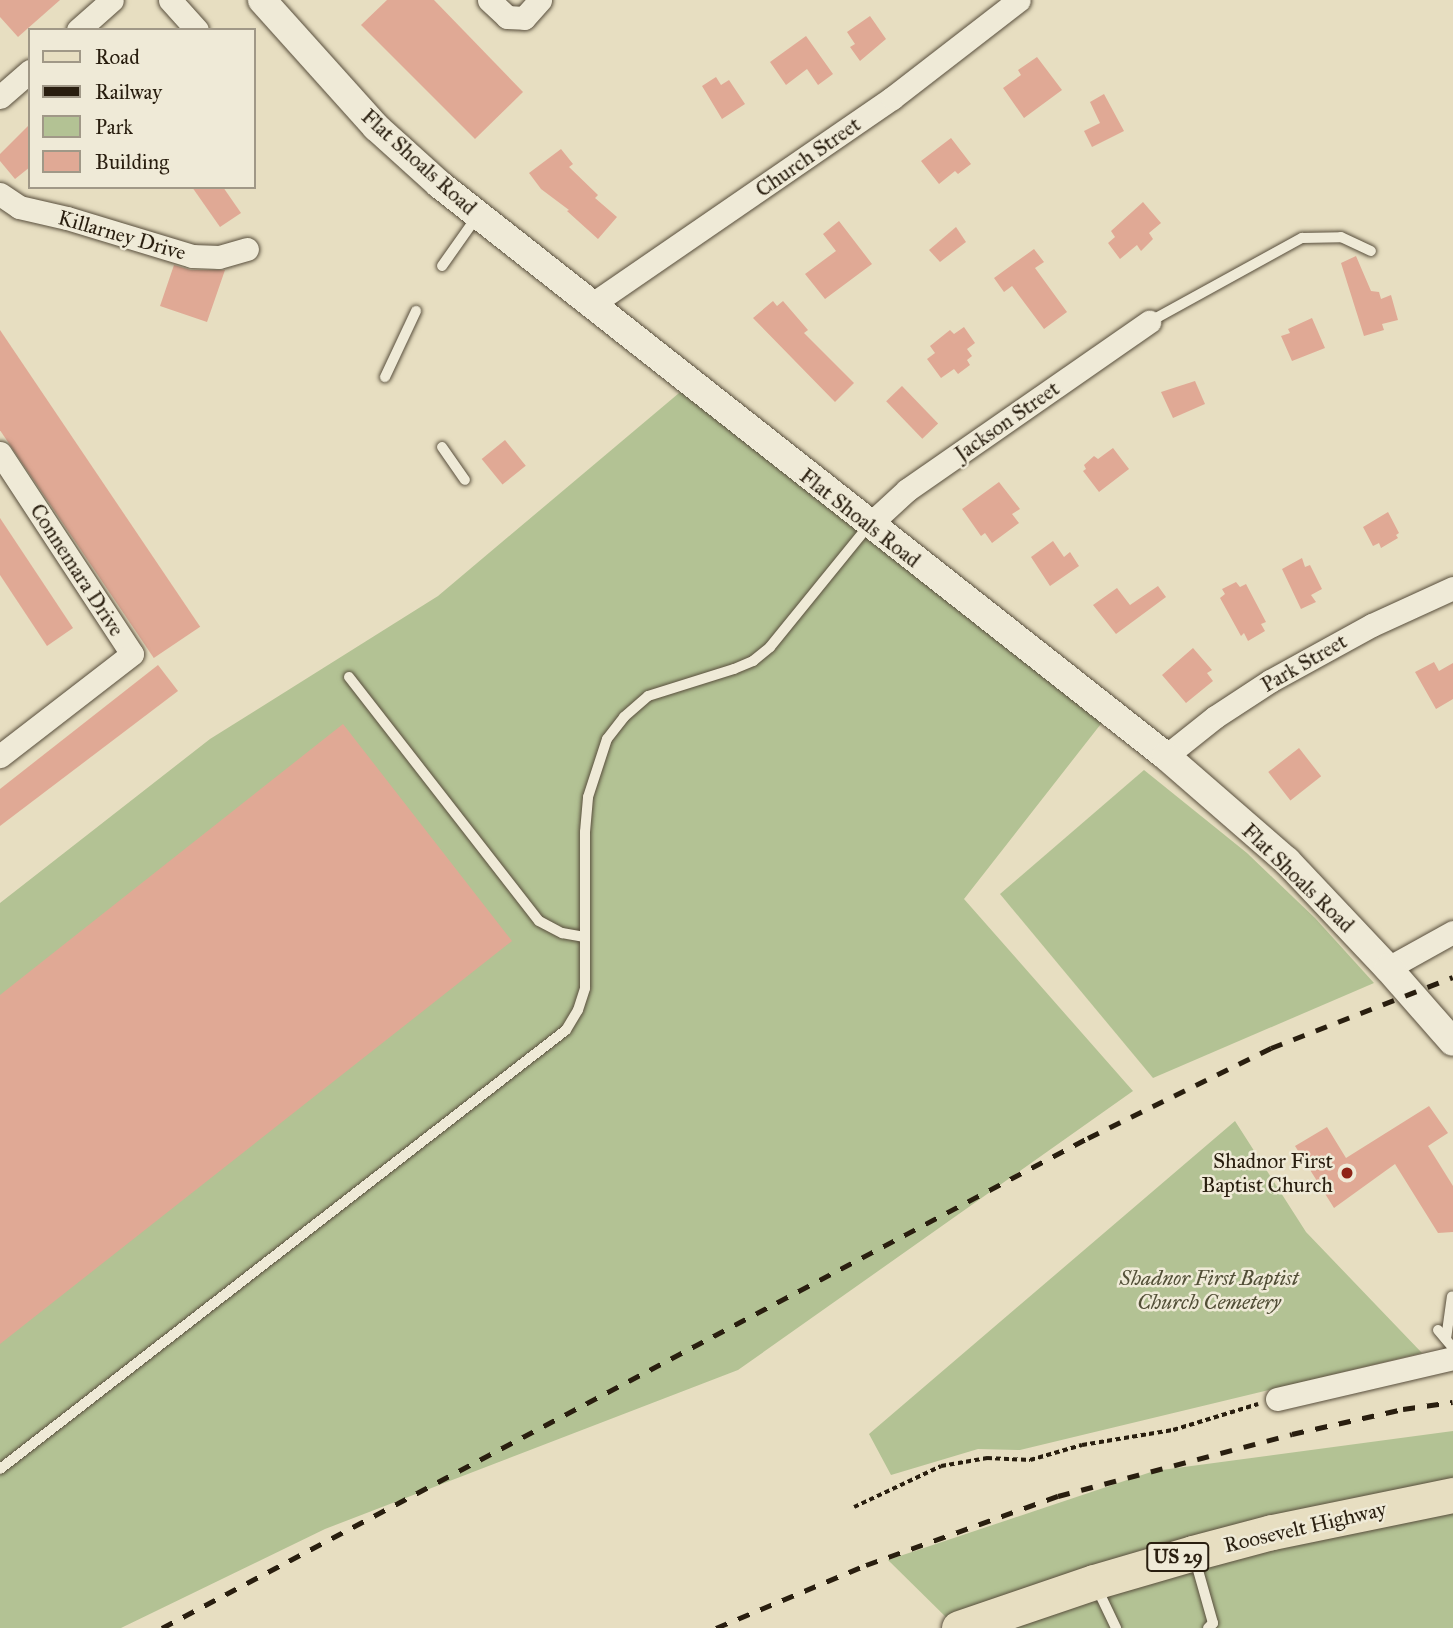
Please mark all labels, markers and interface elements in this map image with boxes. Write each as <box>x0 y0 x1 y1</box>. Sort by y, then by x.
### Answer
legend <box>28 28 256 189</box>
text: Road <box>95 44 140 70</box>
text: Railway <box>95 79 162 105</box>
street label: Flat Shoals Road <box>356 104 482 220</box>
street label: Church Street <box>751 112 865 202</box>
text: Park <box>95 114 133 140</box>
text: Building <box>95 149 169 175</box>
street label: Killarney Drive <box>55 205 189 265</box>
street label: Jackson Street <box>950 376 1064 466</box>
street label: Flat Shoals Road <box>795 463 925 573</box>
street label: Connemara Drive <box>25 499 129 641</box>
street label: Park Street <box>1257 628 1351 698</box>
street label: Flat Shoals Road <box>1237 818 1359 938</box>
place label: Shadnor First Baptist Church <box>1202 1148 1333 1198</box>
marker: Shadnor First Baptist Church <box>1339 1165 1355 1181</box>
park label: Shadnor First Baptist Church Cemetery <box>1120 1265 1298 1315</box>
street label: Roosevelt Highway <box>1221 1496 1389 1558</box>
road number: US 29 <box>1145 1541 1211 1572</box>

